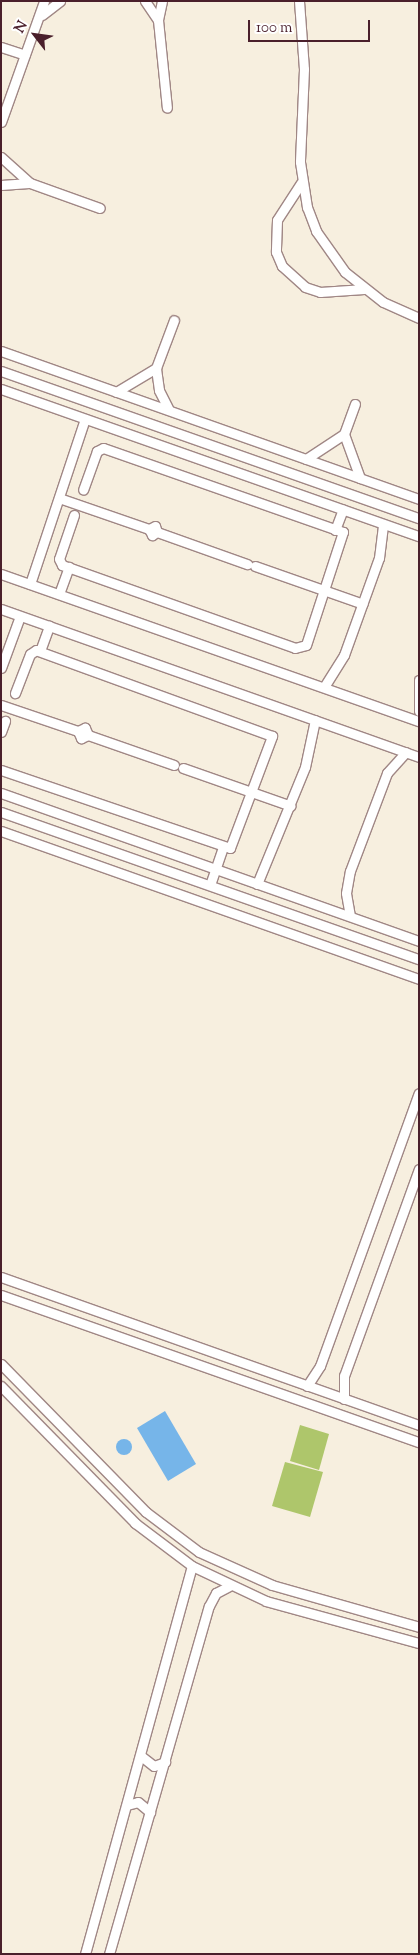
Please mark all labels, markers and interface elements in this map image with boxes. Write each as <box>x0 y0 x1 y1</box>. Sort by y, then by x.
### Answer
north arrow <box>10 10 60 60</box>
scale bar <box>250 10 372 42</box>
text: N <box>11 18 33 37</box>
text: 100 m <box>256 18 292 39</box>

